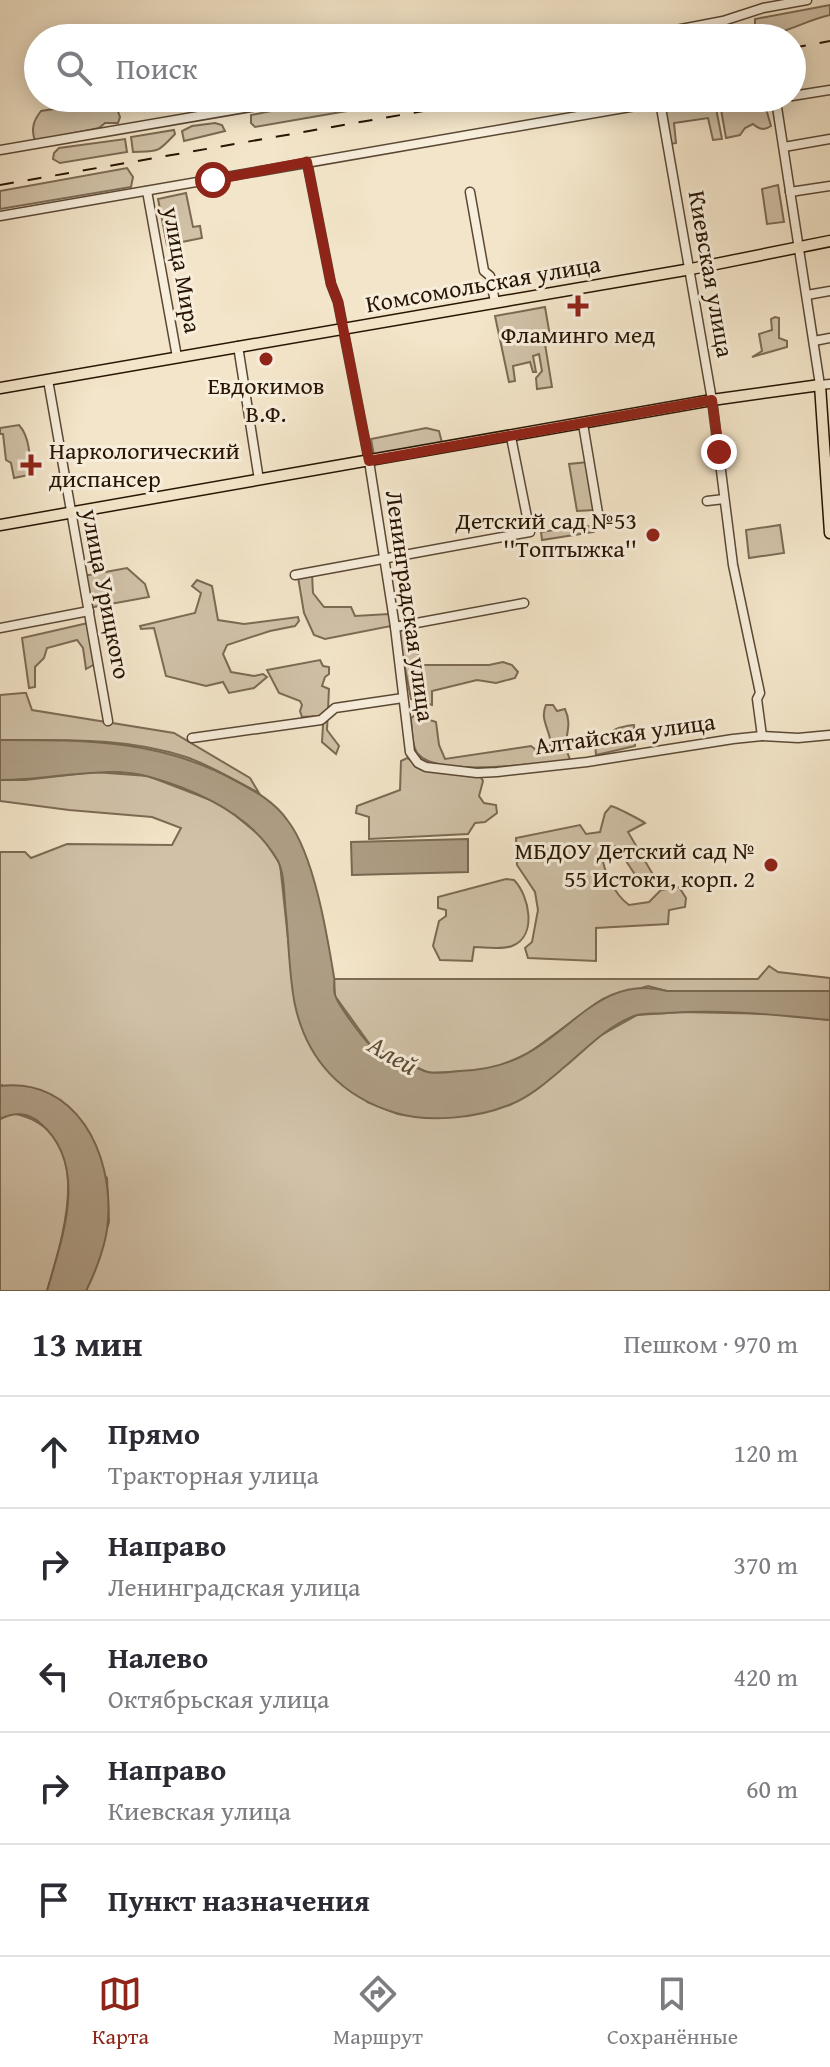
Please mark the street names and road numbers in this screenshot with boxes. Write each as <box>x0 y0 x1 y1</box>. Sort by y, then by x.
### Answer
street label: Киевская улица <box>680 188 743 361</box>
street label: улица Мира <box>154 203 211 336</box>
street label: Комсомольская улица <box>363 246 604 321</box>
street label: Ленинградская улица <box>377 488 444 724</box>
street label: улица Урицкого <box>73 505 140 682</box>
street label: Алтайская улица <box>532 703 718 763</box>

